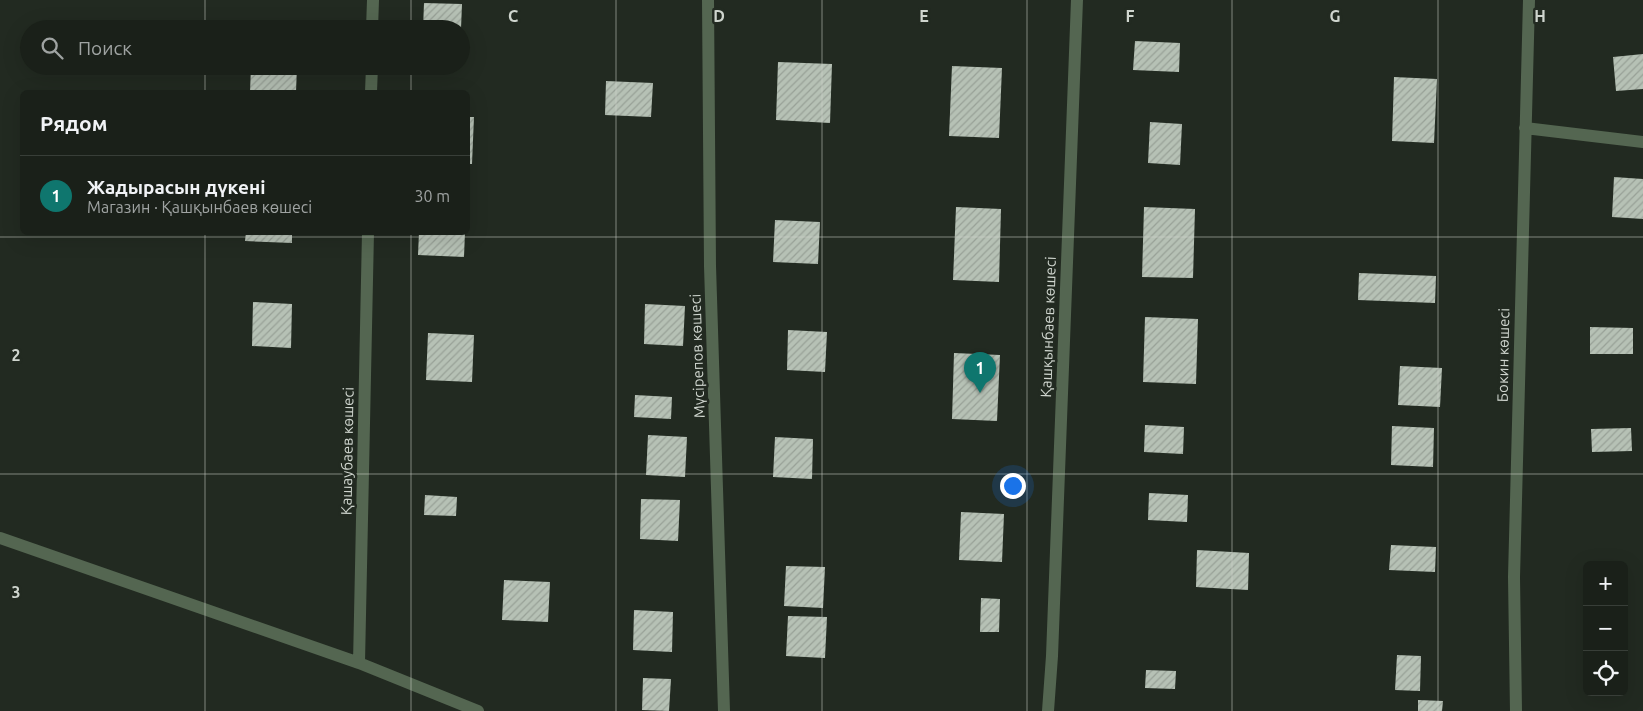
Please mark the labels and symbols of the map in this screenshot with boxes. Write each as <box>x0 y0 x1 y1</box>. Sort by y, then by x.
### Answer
text: C <box>508 7 518 25</box>
text: D <box>713 7 725 25</box>
text: E <box>919 7 929 25</box>
text: F <box>1126 7 1135 25</box>
text: G <box>1329 7 1341 25</box>
text: H <box>1534 7 1546 25</box>
street label: Қашқынбаев көшесі <box>1037 256 1059 398</box>
street label: Мүсірепов көшесі <box>686 294 708 418</box>
street label: Бокин көшесі <box>1494 308 1512 402</box>
text: 2 <box>11 346 21 364</box>
pin: 1 <box>964 352 996 393</box>
street label: Қашаубаев көшесі <box>337 387 357 515</box>
your location <box>1000 473 1026 499</box>
text: 3 <box>11 583 21 601</box>

